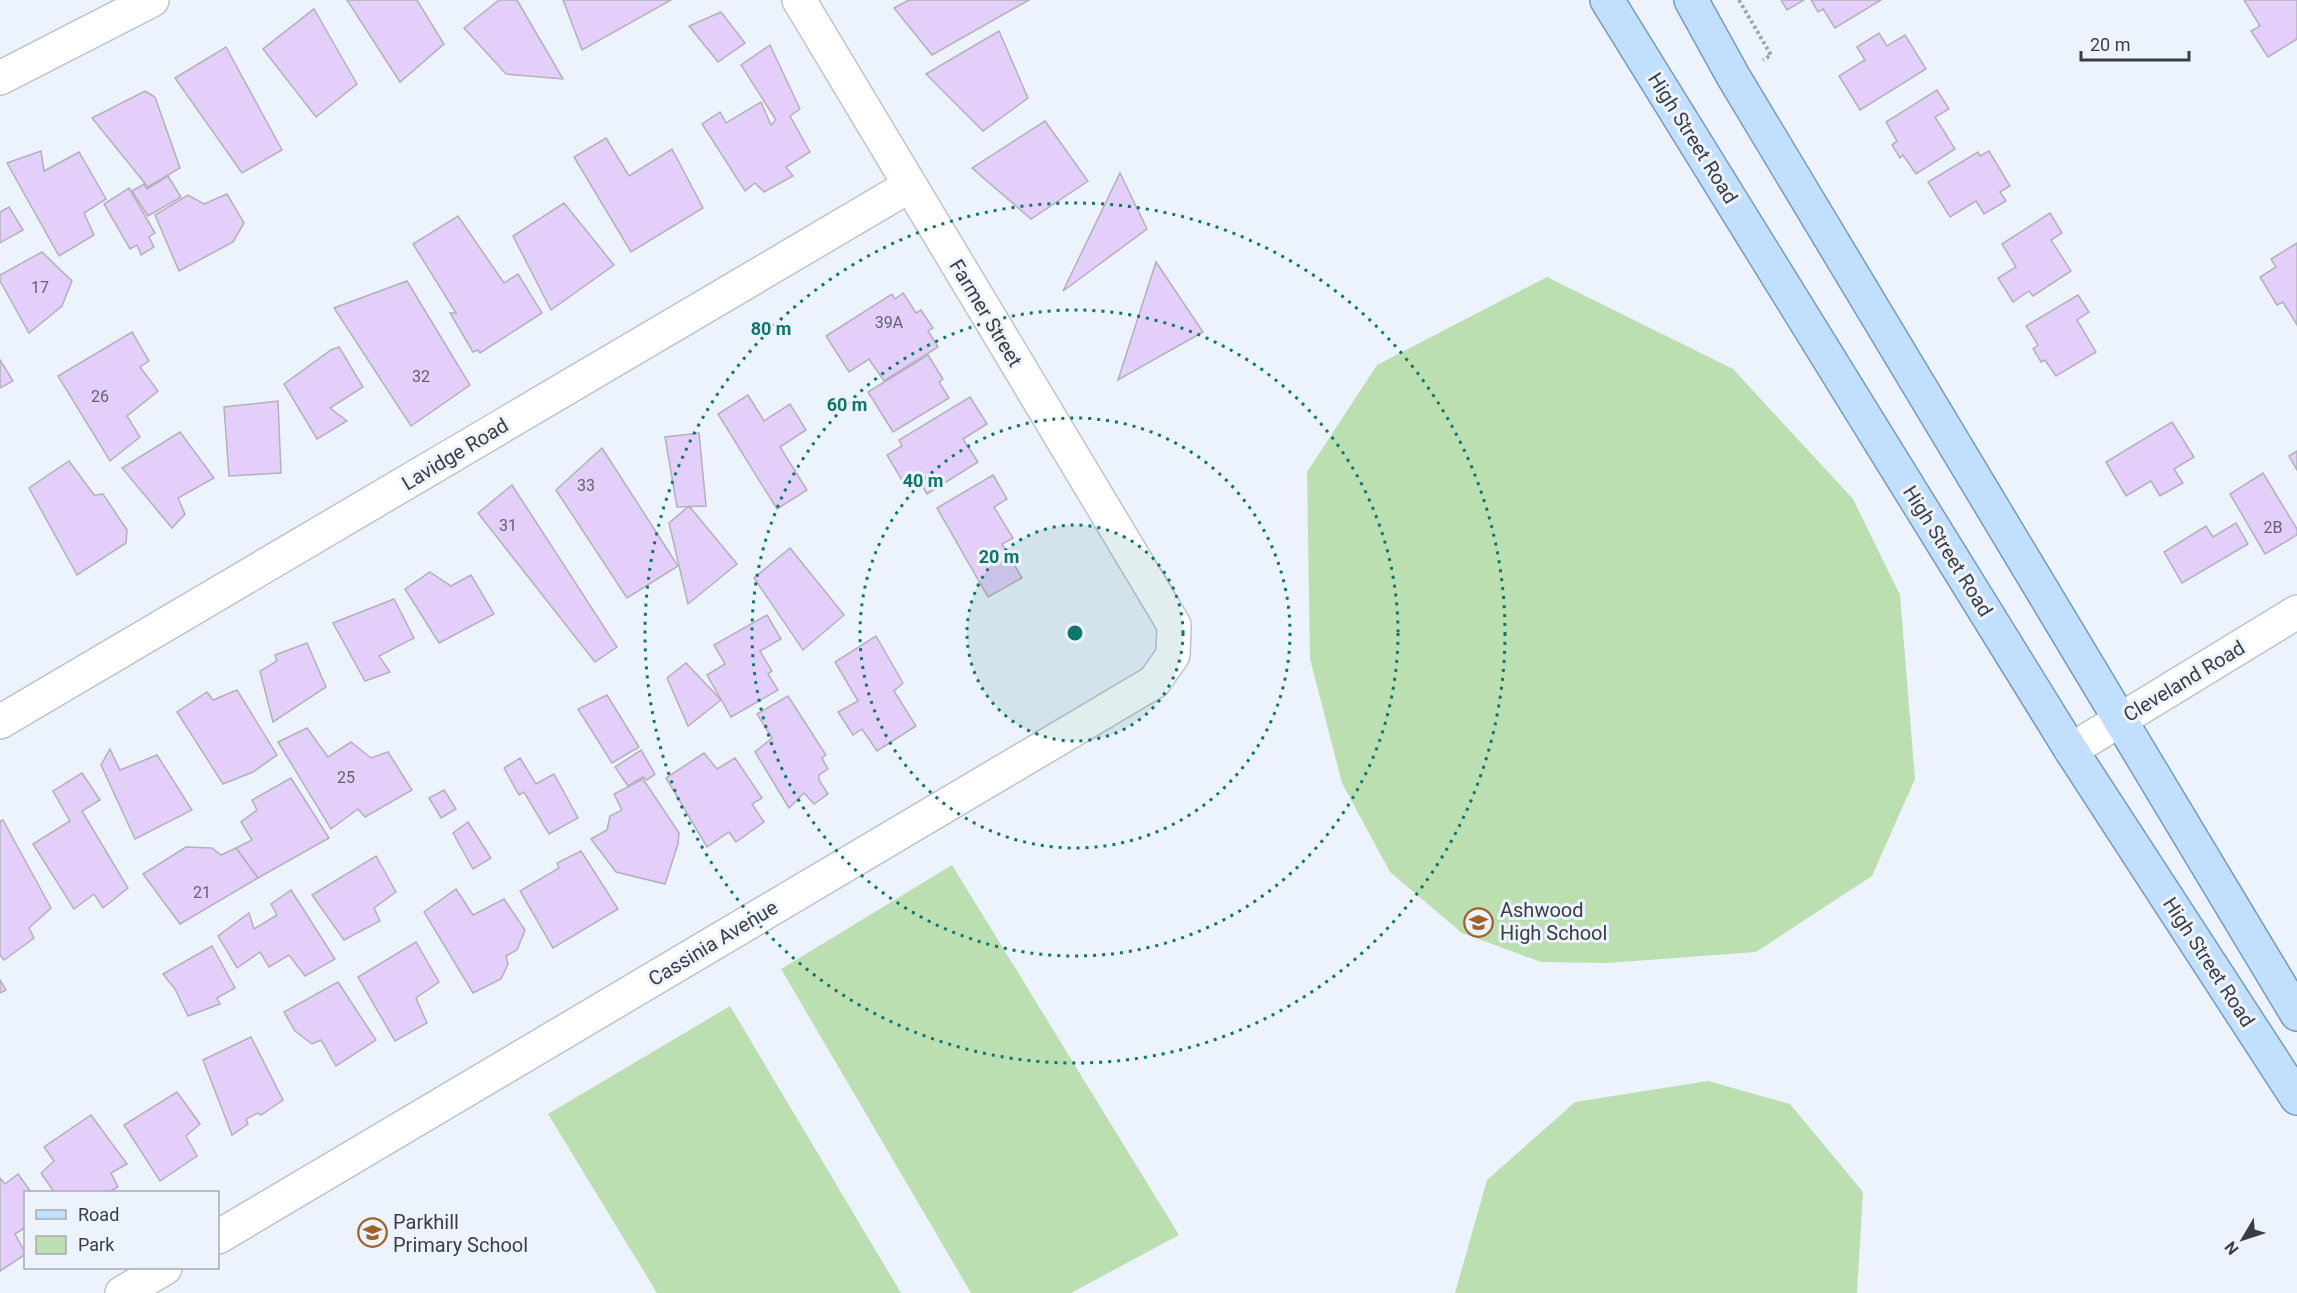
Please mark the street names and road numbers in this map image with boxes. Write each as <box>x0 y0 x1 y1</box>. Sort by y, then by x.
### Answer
street label: High Street Road <box>1643 68 1743 208</box>
street label: Farmer Street <box>945 255 1027 371</box>
street label: Lavidge Road <box>397 413 513 495</box>
street label: High Street Road <box>1898 481 1998 621</box>
street label: Cleveland Road <box>2119 635 2249 727</box>
street label: High Street Road <box>2158 893 2260 1031</box>
street label: Cassinia Avenue <box>644 895 782 991</box>

